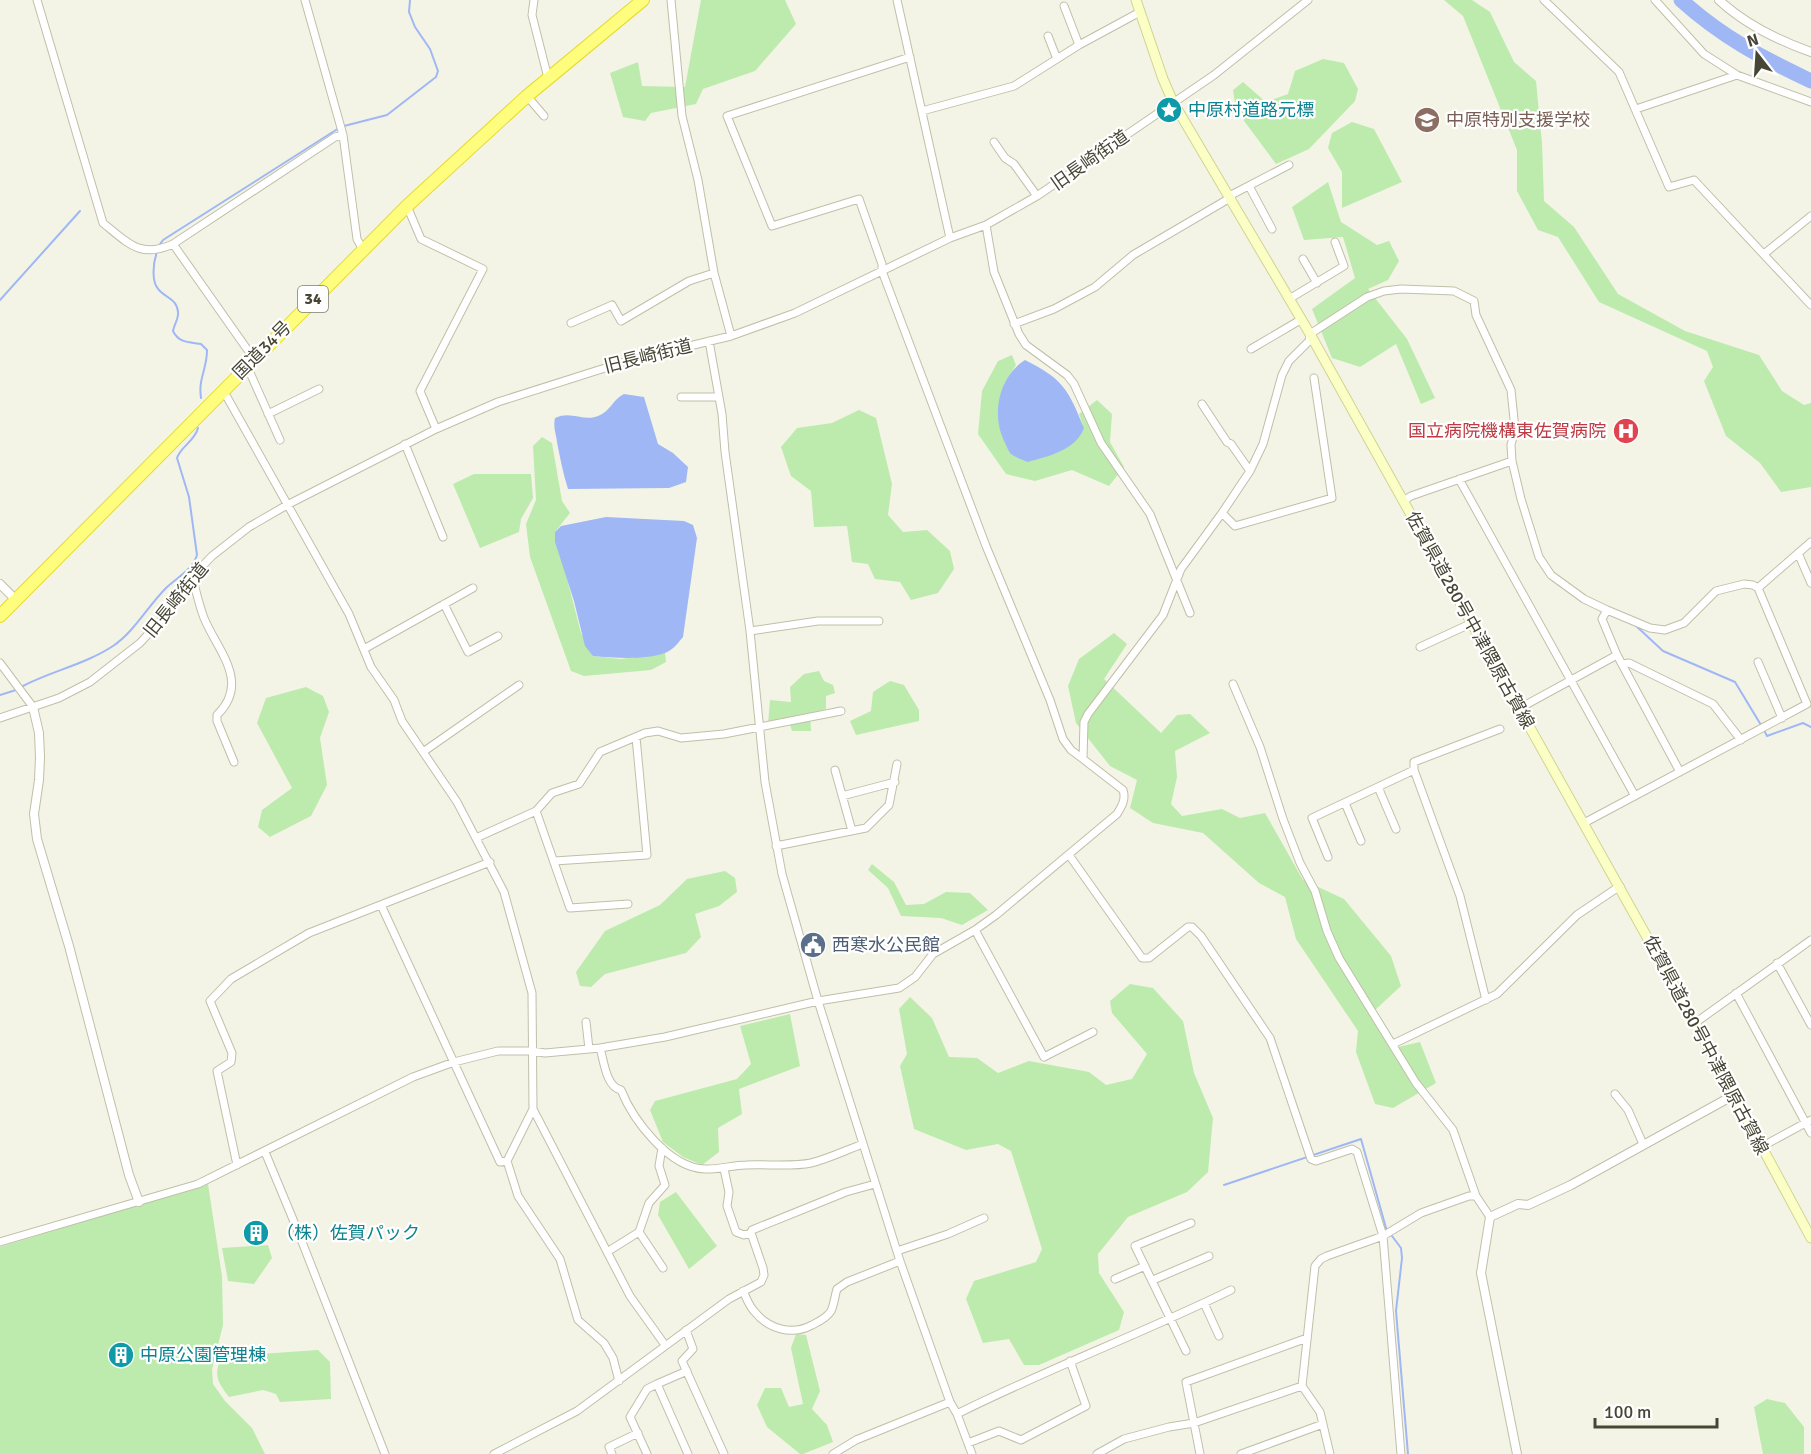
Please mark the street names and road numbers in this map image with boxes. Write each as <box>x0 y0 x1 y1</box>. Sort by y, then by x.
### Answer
street label: 旧長崎街道 <box>1047 125 1133 195</box>
road number: 34 <box>298 286 328 312</box>
street label: 国道34号 <box>228 316 296 384</box>
street label: 旧長崎街道 <box>602 334 694 378</box>
street label: 佐賀県道280号中津隈原古賀線 <box>1401 507 1539 733</box>
street label: 旧長崎街道 <box>139 558 213 642</box>
street label: 佐賀県道280号中津隈原古賀線 <box>1639 932 1773 1158</box>

